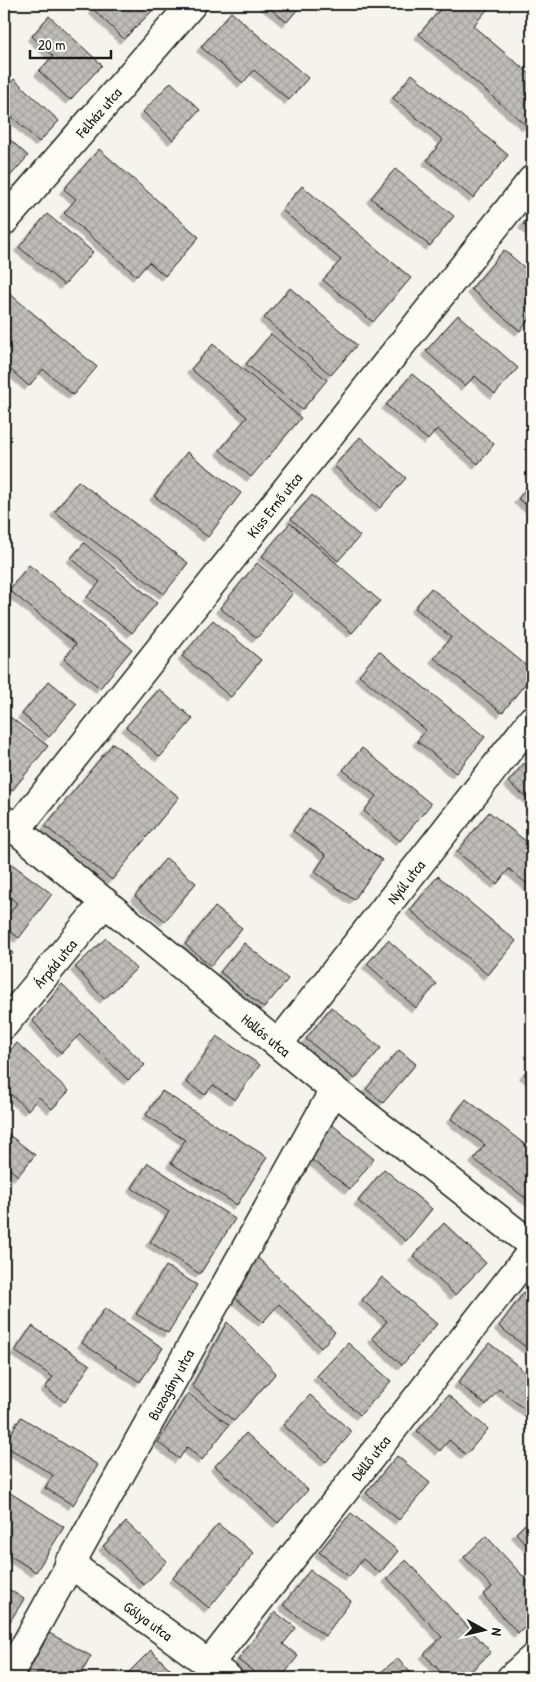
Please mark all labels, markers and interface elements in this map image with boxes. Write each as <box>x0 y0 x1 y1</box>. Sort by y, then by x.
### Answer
scale bar <box>30 28 111 60</box>
text: 20 m <box>38 34 65 55</box>
street label: Felház utca <box>70 82 126 143</box>
street label: Kiss Ernő utca <box>242 468 307 542</box>
street label: Nyúl utca <box>382 855 429 908</box>
street label: Árpád utca <box>28 934 81 992</box>
street label: Hollós utca <box>237 1008 295 1061</box>
street label: Buzogány utca <box>142 1345 199 1424</box>
street label: Déllő utca <box>346 1431 395 1485</box>
street label: Gólya utca <box>120 1596 177 1645</box>
north arrow <box>458 1604 508 1654</box>
text: N <box>487 1627 507 1637</box>

